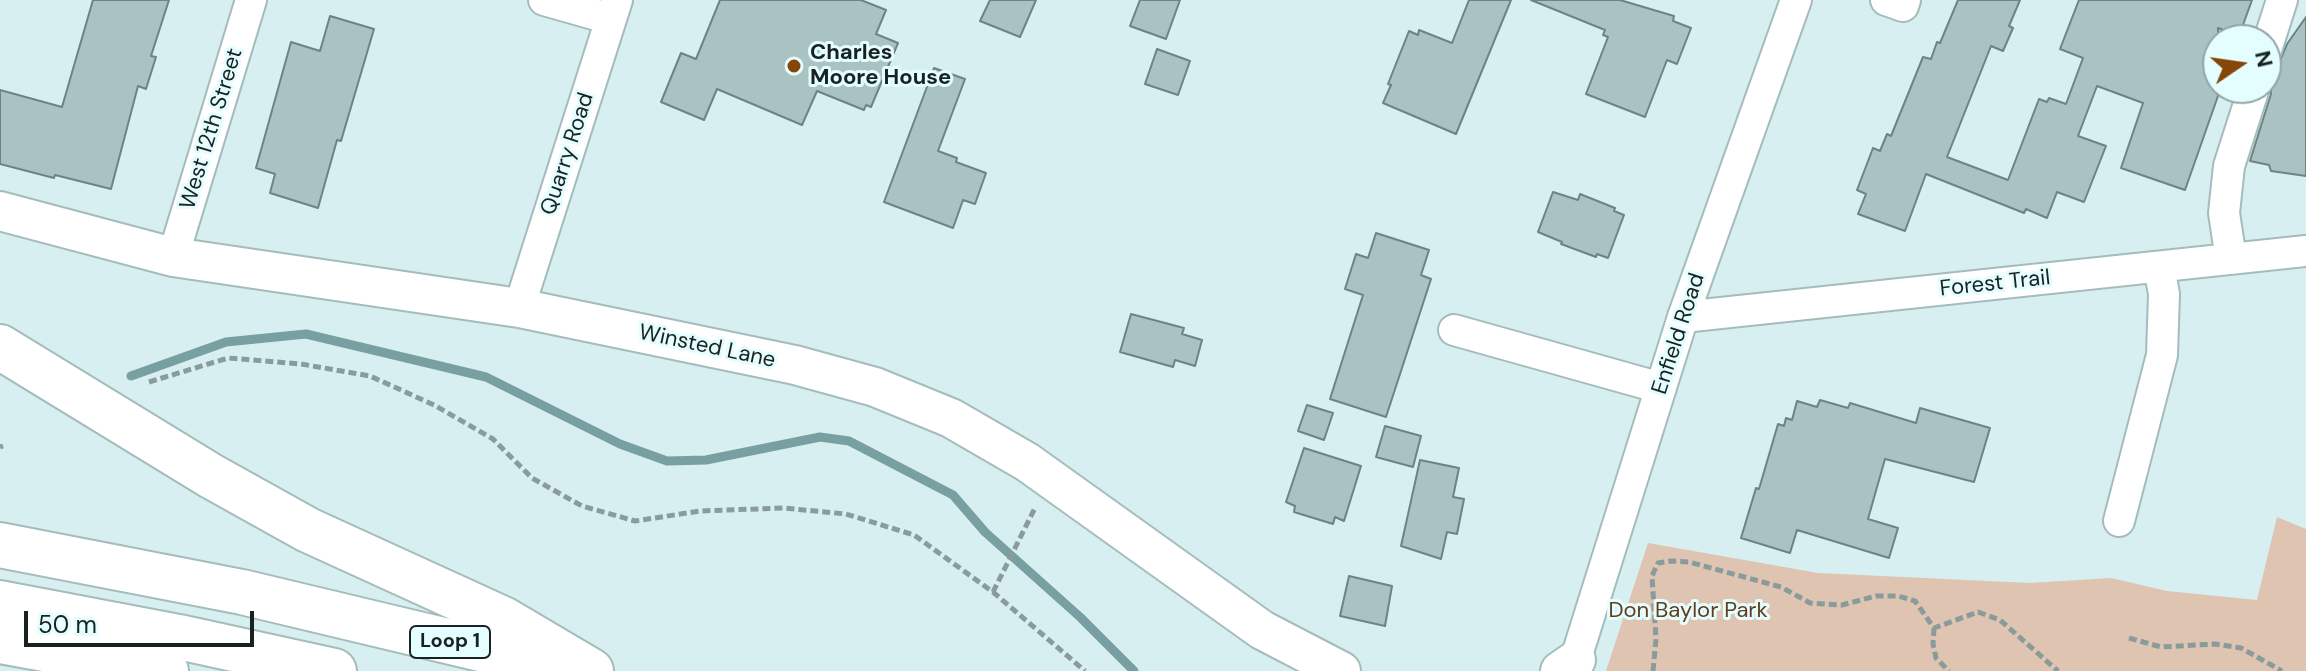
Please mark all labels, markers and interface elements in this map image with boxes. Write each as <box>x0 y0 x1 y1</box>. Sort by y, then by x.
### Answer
north arrow <box>2202 24 2282 104</box>
place label: Charles Moore House <box>810 40 951 92</box>
street label: West 12th Street <box>175 45 249 213</box>
text: N <box>2248 48 2280 70</box>
marker: Charles Moore House <box>785 57 803 75</box>
street label: Quarry Road <box>536 89 600 219</box>
street label: Forest Trail <box>1938 265 2052 303</box>
street label: Enfield Road <box>1647 270 1711 398</box>
street label: Winsted Lane <box>636 320 778 374</box>
scale bar <box>28 595 258 645</box>
park label: Don Baylor Park <box>1608 598 1768 624</box>
text: 50 m <box>38 609 97 640</box>
road number: Loop 1 <box>410 626 490 658</box>

